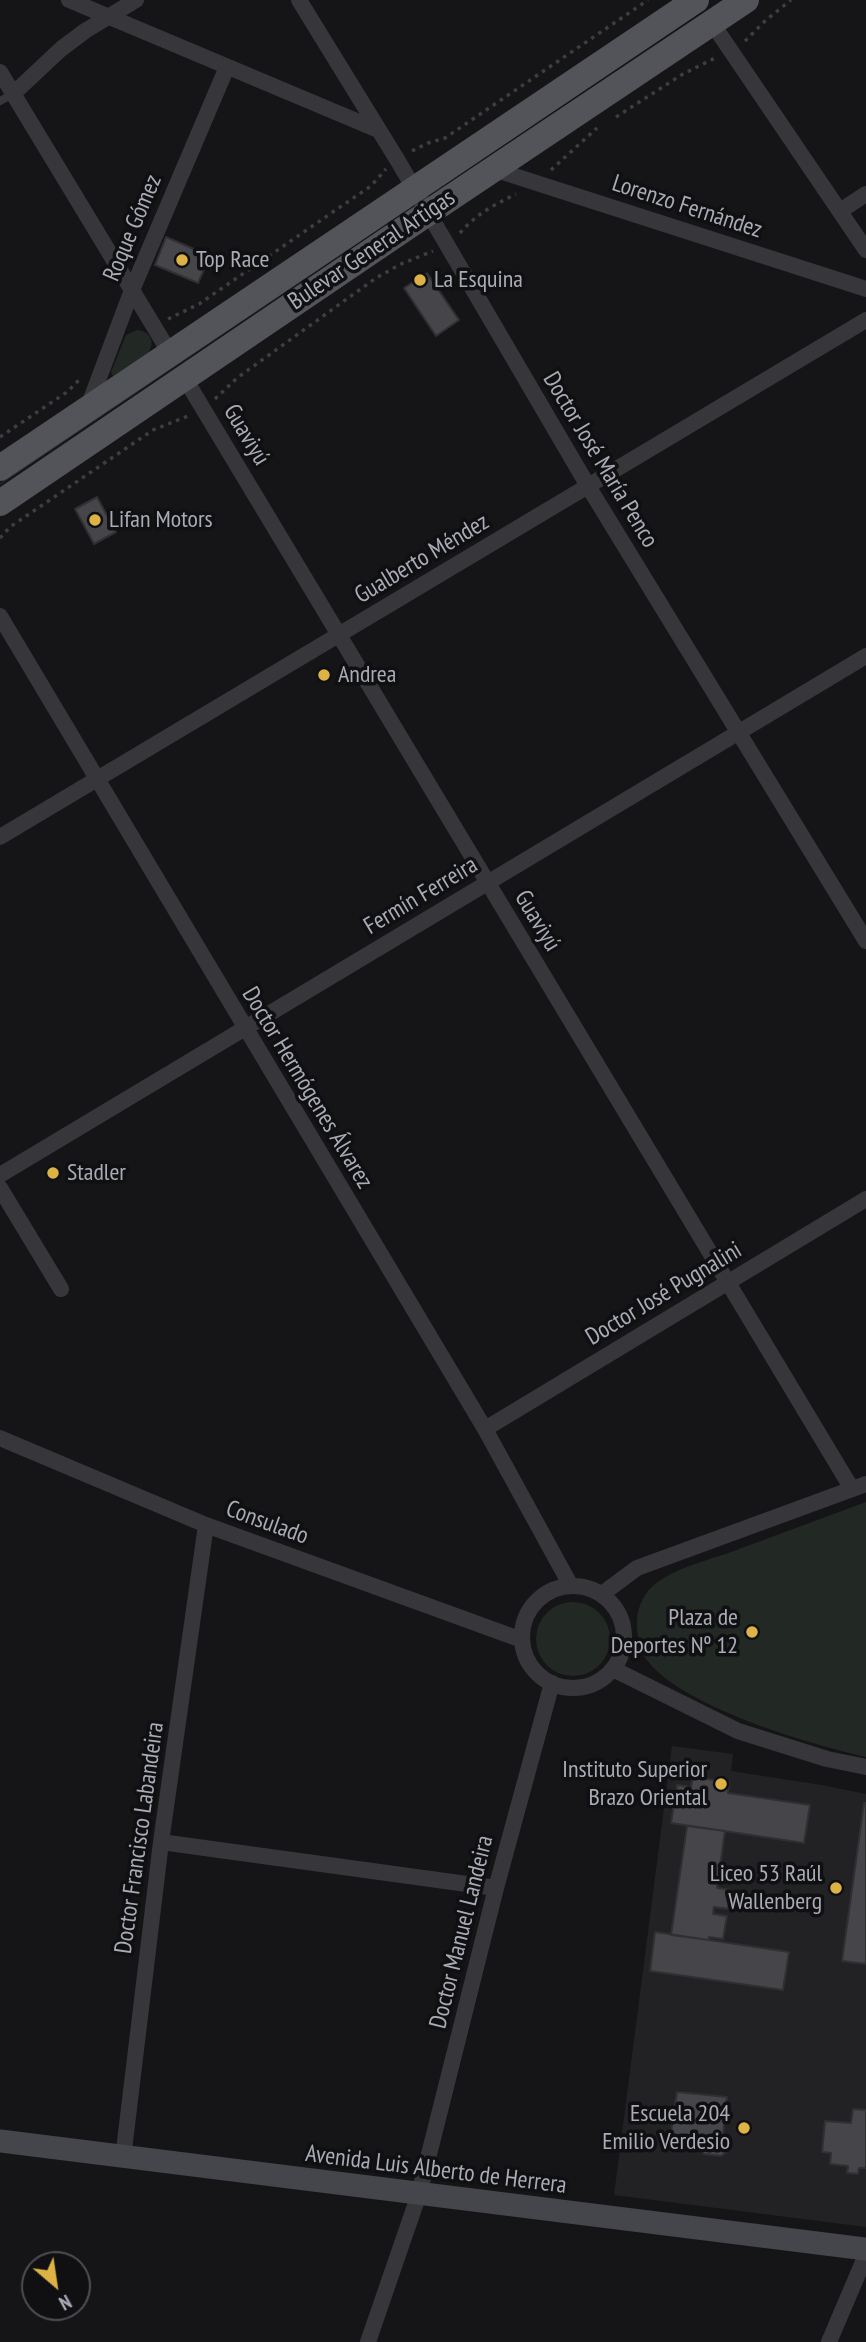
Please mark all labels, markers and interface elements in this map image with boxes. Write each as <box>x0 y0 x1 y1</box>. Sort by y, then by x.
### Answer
street label: Lorenzo Fernández <box>608 169 766 245</box>
street label: Roque Gómez <box>98 170 168 286</box>
street label: Bulevar General Artigas <box>283 184 461 316</box>
place label: Top Race <box>196 246 269 274</box>
marker: Top Race <box>174 252 190 268</box>
place label: La Esquina <box>434 266 523 294</box>
marker: La Esquina <box>412 272 428 288</box>
street label: Doctor José María Penco <box>536 367 664 553</box>
street label: Guaviyú <box>217 399 275 471</box>
place label: Lifan Motors <box>109 506 213 534</box>
street label: Gualberto Méndez <box>350 508 494 610</box>
marker: Lifan Motors <box>87 512 103 528</box>
place label: Andrea <box>338 661 396 689</box>
marker: Andrea <box>316 667 332 683</box>
street label: Fermín Ferreira <box>359 851 483 941</box>
street label: Guaviyú <box>508 885 566 957</box>
street label: Doctor Hermógenes Álvarez <box>235 982 379 1194</box>
place label: Stadler <box>67 1159 126 1187</box>
marker: Stadler <box>45 1165 61 1181</box>
street label: Doctor José Pugnalini <box>581 1236 747 1352</box>
street label: Consulado <box>222 1495 312 1551</box>
place label: Plaza de Deportes Nº 12 <box>611 1604 738 1660</box>
marker: Plaza de Deportes Nº 12 <box>744 1624 760 1640</box>
street label: Doctor Francisco Labandeira <box>109 1720 171 1956</box>
place label: Instituto Superior Brazo Oriental <box>562 1756 707 1812</box>
marker: Instituto Superior Brazo Oriental <box>713 1776 729 1792</box>
street label: Doctor Manuel Landeira <box>424 1833 500 2031</box>
place label: Liceo 53 Raúl Wallenberg <box>710 1860 822 1916</box>
marker: Liceo 53 Raúl Wallenberg <box>828 1880 844 1896</box>
place label: Escuela 204 Emilio Verdesio <box>602 2100 730 2156</box>
marker: Escuela 204 Emilio Verdesio <box>736 2120 752 2136</box>
street label: Avenida Luis Alberto de Herrera <box>304 2140 568 2200</box>
north arrow <box>21 2251 91 2321</box>
text: N <box>55 2290 76 2316</box>

